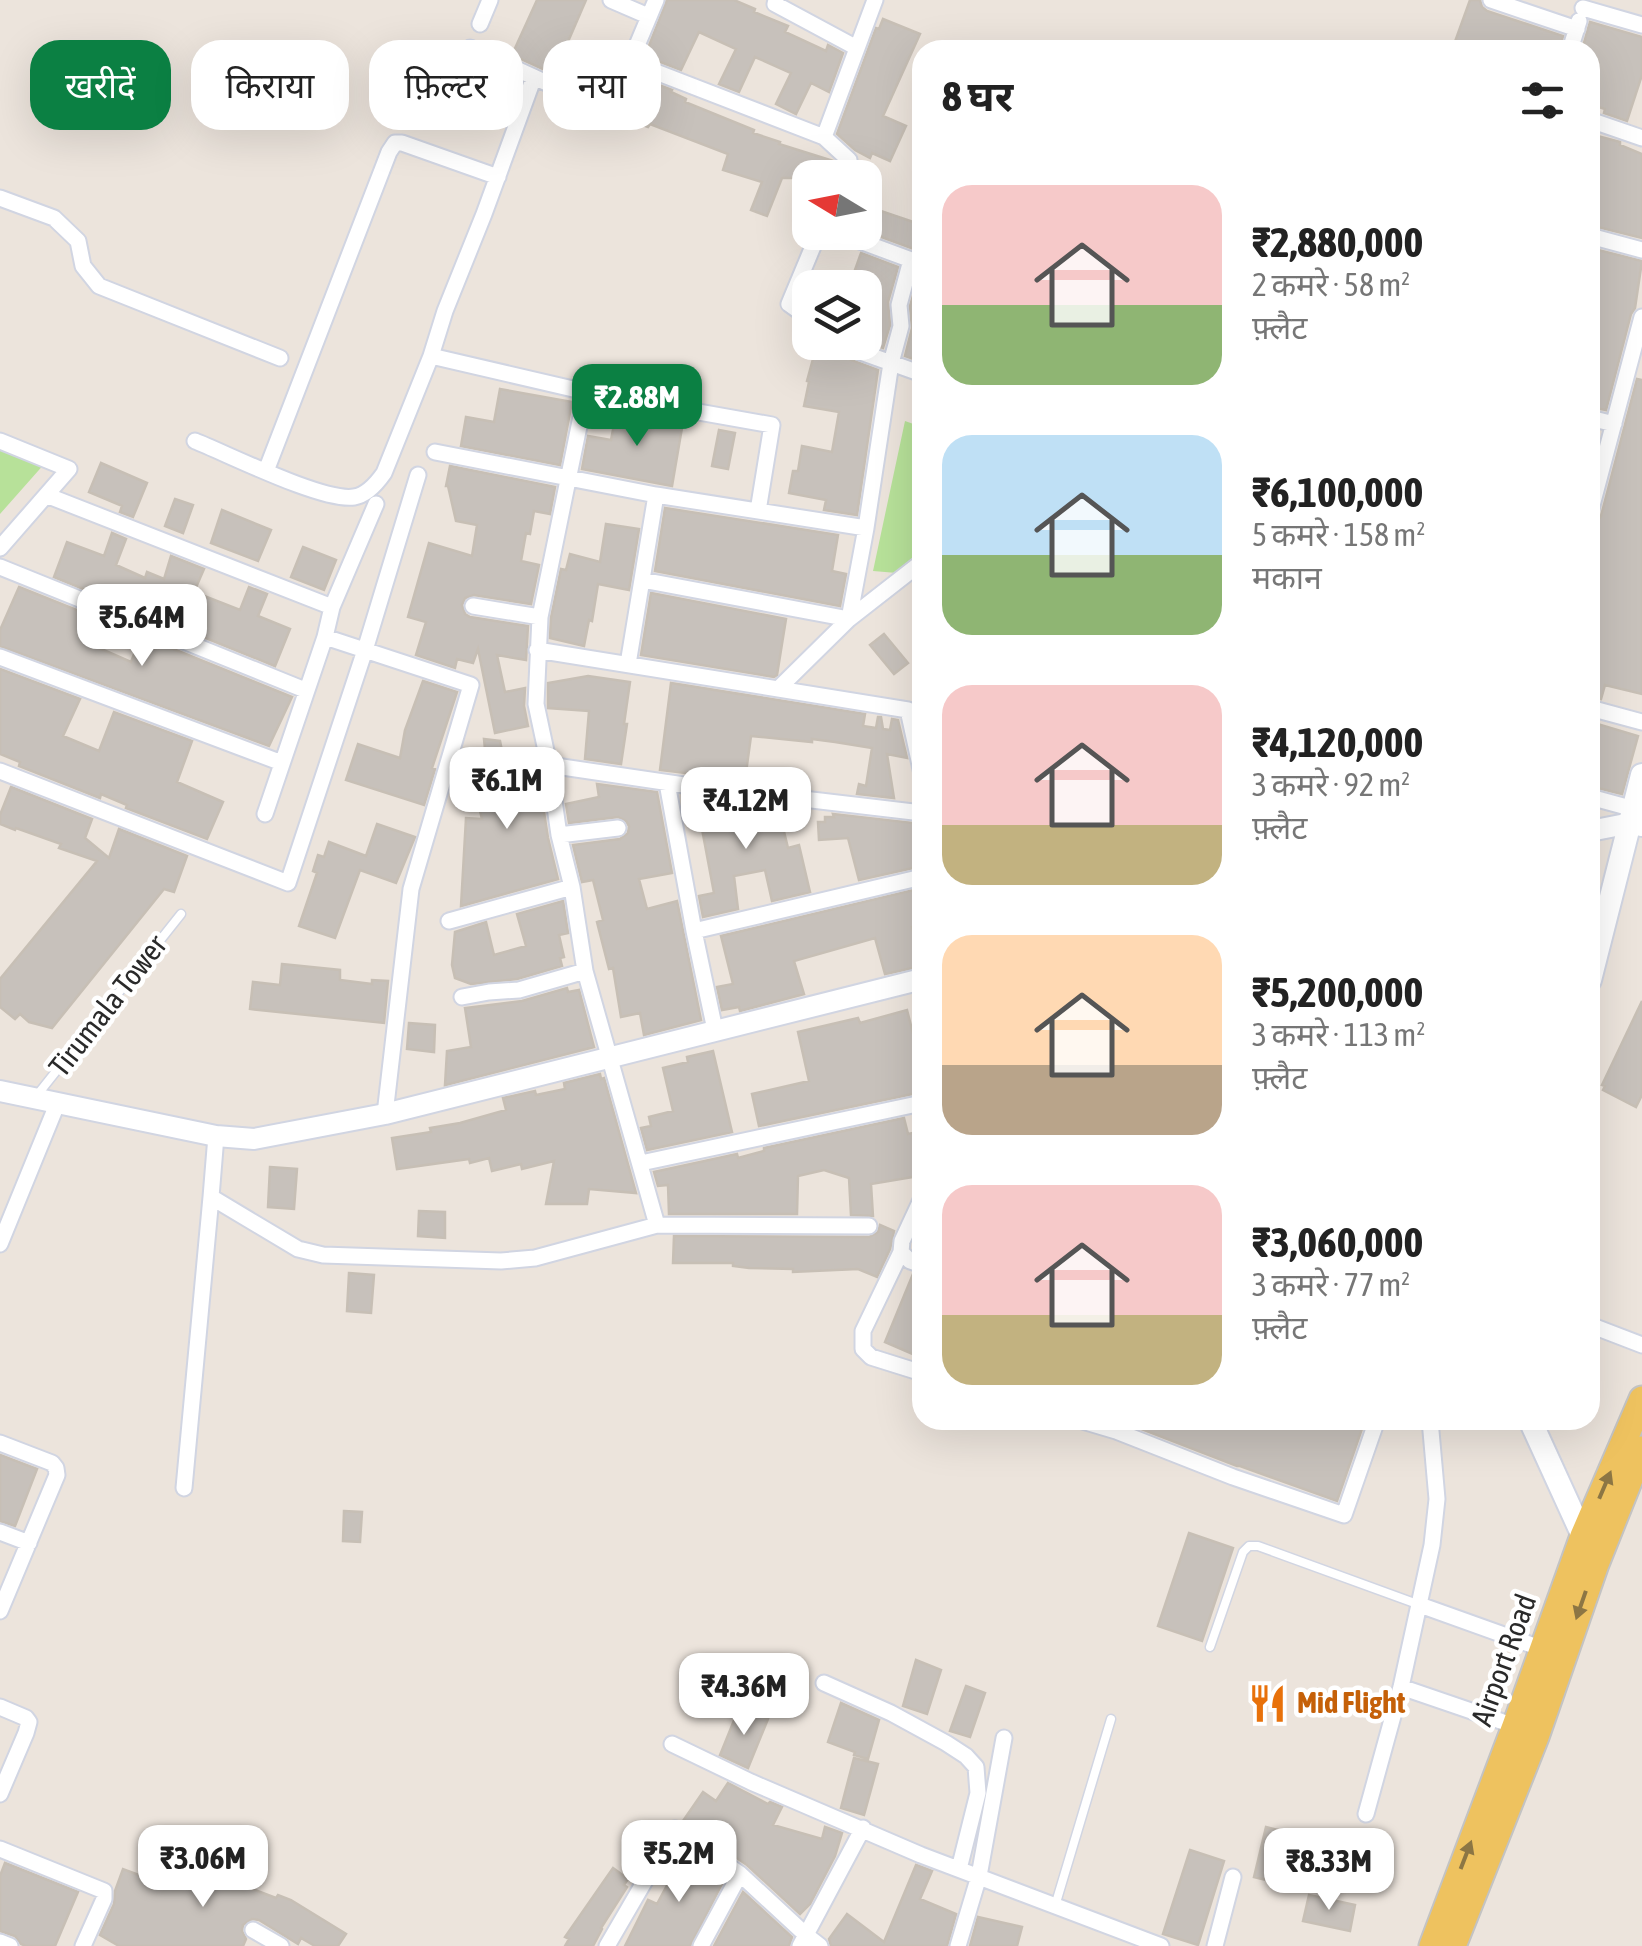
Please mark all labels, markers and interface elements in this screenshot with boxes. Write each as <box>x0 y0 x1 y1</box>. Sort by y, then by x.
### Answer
chip: खरीदें <box>30 40 171 130</box>
chip: किराया <box>191 40 349 130</box>
chip: फ़िल्टर <box>369 40 523 130</box>
chip: नया <box>543 40 661 130</box>
text: 8 घर <box>942 72 1013 120</box>
icon: filters <box>1515 73 1570 128</box>
north arrow <box>792 160 882 250</box>
map controls <box>792 160 882 360</box>
text: ₹2,880,000 <box>1252 218 1423 266</box>
icon: home <box>1022 225 1142 345</box>
text: 2 कमरे · 58 m² <box>1252 266 1410 303</box>
button: layers <box>792 270 882 360</box>
text: फ़्लैट <box>1252 309 1307 346</box>
pin: ₹2.88M <box>556 364 718 449</box>
text: ₹2.88M <box>594 378 680 415</box>
text: ₹6,100,000 <box>1252 468 1423 516</box>
icon: home <box>1022 475 1142 595</box>
text: 5 कमरे · 158 m² <box>1252 516 1425 553</box>
text: मकान <box>1252 559 1322 596</box>
pin: ₹5.64M <box>61 584 223 669</box>
text: ₹5.64M <box>99 598 185 635</box>
text: ₹4,120,000 <box>1252 718 1423 766</box>
icon: home <box>1022 725 1142 845</box>
pin: ₹6.1M <box>437 747 577 832</box>
text: ₹6.1M <box>472 761 542 798</box>
text: 3 कमरे · 92 m² <box>1252 766 1410 803</box>
pin: ₹4.12M <box>665 767 827 852</box>
text: ₹4.12M <box>703 781 789 818</box>
text: फ़्लैट <box>1252 809 1307 846</box>
street label: Tirumala Tower <box>42 927 174 1083</box>
text: ₹5,200,000 <box>1252 968 1423 1016</box>
icon: home <box>1022 975 1142 1095</box>
text: 3 कमरे · 113 m² <box>1252 1016 1425 1053</box>
text: फ़्लैट <box>1252 1059 1307 1096</box>
text: ₹3,060,000 <box>1252 1218 1423 1266</box>
icon: home <box>1022 1225 1142 1345</box>
text: 3 कमरे · 77 m² <box>1252 1266 1410 1303</box>
text: फ़्लैट <box>1252 1309 1307 1346</box>
one-way arrow <box>1597 1470 1613 1500</box>
street label: Airport Road <box>1464 1589 1543 1730</box>
one-way arrow <box>1573 1591 1588 1621</box>
pin: ₹4.36M <box>663 1653 825 1738</box>
text: ₹4.36M <box>701 1667 787 1704</box>
restaurant icon: Mid Flight <box>1246 1682 1288 1724</box>
place label: Mid Flight <box>1297 1685 1406 1719</box>
pin: ₹5.2M <box>609 1820 749 1905</box>
pin: ₹3.06M <box>122 1825 284 1910</box>
pin: ₹8.33M <box>1248 1828 1410 1913</box>
text: ₹5.2M <box>644 1834 714 1871</box>
text: ₹3.06M <box>160 1839 246 1876</box>
one-way arrow <box>1459 1839 1474 1869</box>
text: ₹8.33M <box>1286 1842 1372 1879</box>

